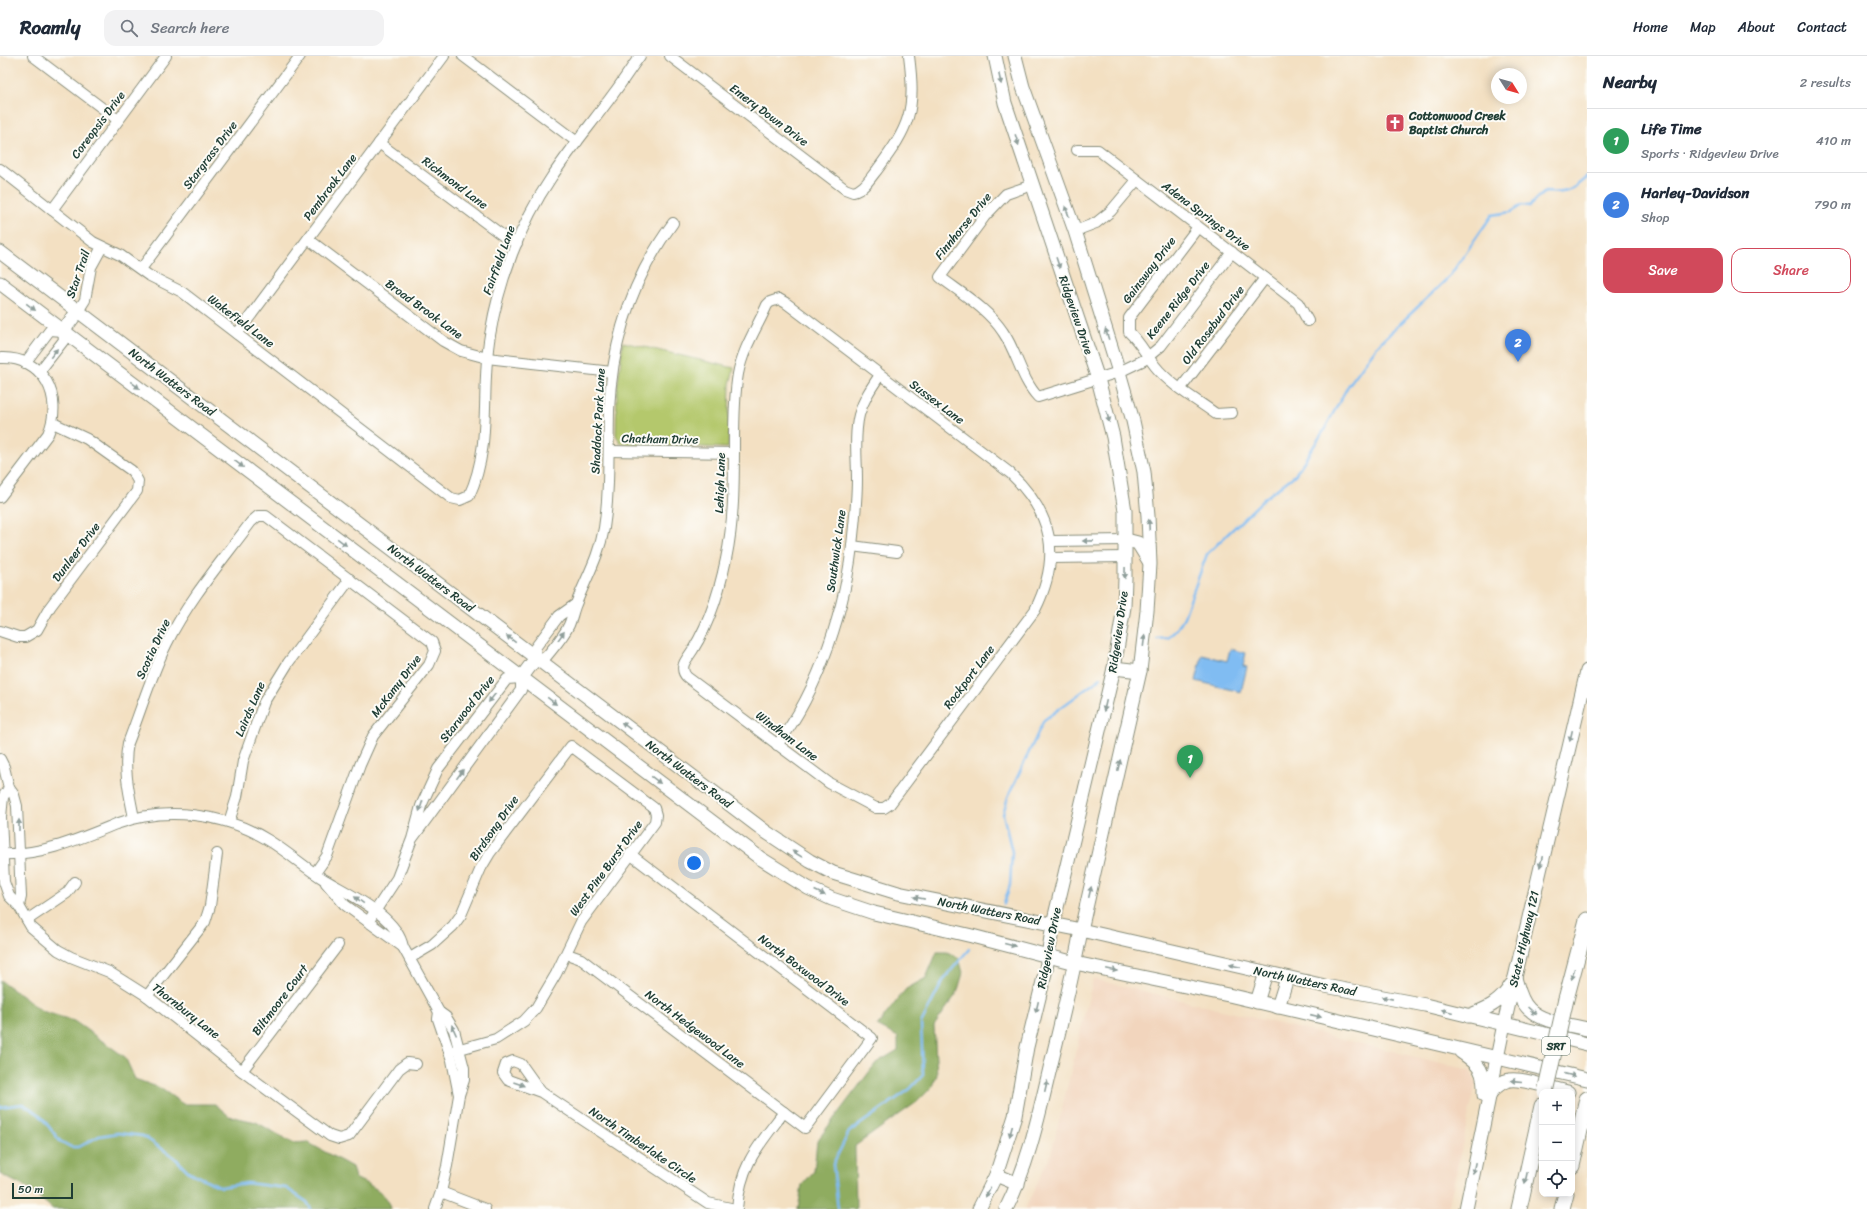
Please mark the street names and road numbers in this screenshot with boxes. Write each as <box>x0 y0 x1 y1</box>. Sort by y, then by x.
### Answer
street label: Emery Down Drive <box>725 78 813 152</box>
street label: Coreopsis Drive <box>65 86 131 164</box>
street label: Stargrass Drive <box>177 116 243 194</box>
street label: Pembrook Lane <box>297 149 363 225</box>
street label: Richmond Lane <box>417 151 493 215</box>
street label: Adena Springs Drive <box>1156 175 1255 257</box>
street label: Finnhorse Drive <box>929 187 997 265</box>
street label: Fairfield Lane <box>476 222 522 298</box>
street label: Gainsway Drive <box>1116 232 1182 308</box>
street label: Star Trail <box>59 246 97 301</box>
street label: Keene Ridge Drive <box>1140 256 1216 344</box>
street label: Ridgeview Drive <box>1052 272 1100 358</box>
street label: Broad Brook Lane <box>380 273 468 345</box>
street label: Old Rosebud Drive <box>1176 281 1250 369</box>
street label: Wakefield Lane <box>203 288 279 354</box>
street label: North Watters Road <box>124 342 221 423</box>
street label: Shaddock Park Lane <box>584 367 612 475</box>
street label: Sussex Lane <box>905 374 969 430</box>
street label: Chatham Drive <box>621 427 699 451</box>
street label: Lehigh Lane <box>708 452 732 514</box>
street label: Southwick Lane <box>819 508 853 594</box>
street label: Dunleer Drive <box>46 517 106 587</box>
street label: North Watters Road <box>383 538 480 619</box>
street label: Ridgeview Drive <box>1101 589 1135 674</box>
street label: Scotia Drive <box>129 615 177 683</box>
street label: Rockport Lane <box>937 640 1001 714</box>
street label: McKamy Drive <box>365 650 427 722</box>
street label: Starwood Drive <box>434 670 500 748</box>
street label: Lairds Lane <box>228 678 272 740</box>
street label: Windham Lane <box>751 705 823 767</box>
street label: North Watters Road <box>641 734 738 815</box>
street label: Birdsong Drive <box>463 791 525 865</box>
street label: West Pine Burst Drive <box>563 815 649 921</box>
street label: State Highway 121 <box>1502 889 1546 989</box>
street label: North Watters Road <box>936 890 1043 932</box>
street label: Ridgeview Drive <box>1030 905 1068 991</box>
street label: North Boxwood Drive <box>753 928 855 1012</box>
street label: Biltmoore Court <box>246 959 315 1040</box>
street label: North Watters Road <box>1252 959 1359 1003</box>
street label: Thornbury Lane <box>147 977 225 1045</box>
street label: North Hedgewood Lane <box>640 984 750 1074</box>
road number: SRT <box>1542 1037 1570 1055</box>
street label: North Timberlake Circle <box>584 1101 702 1189</box>

